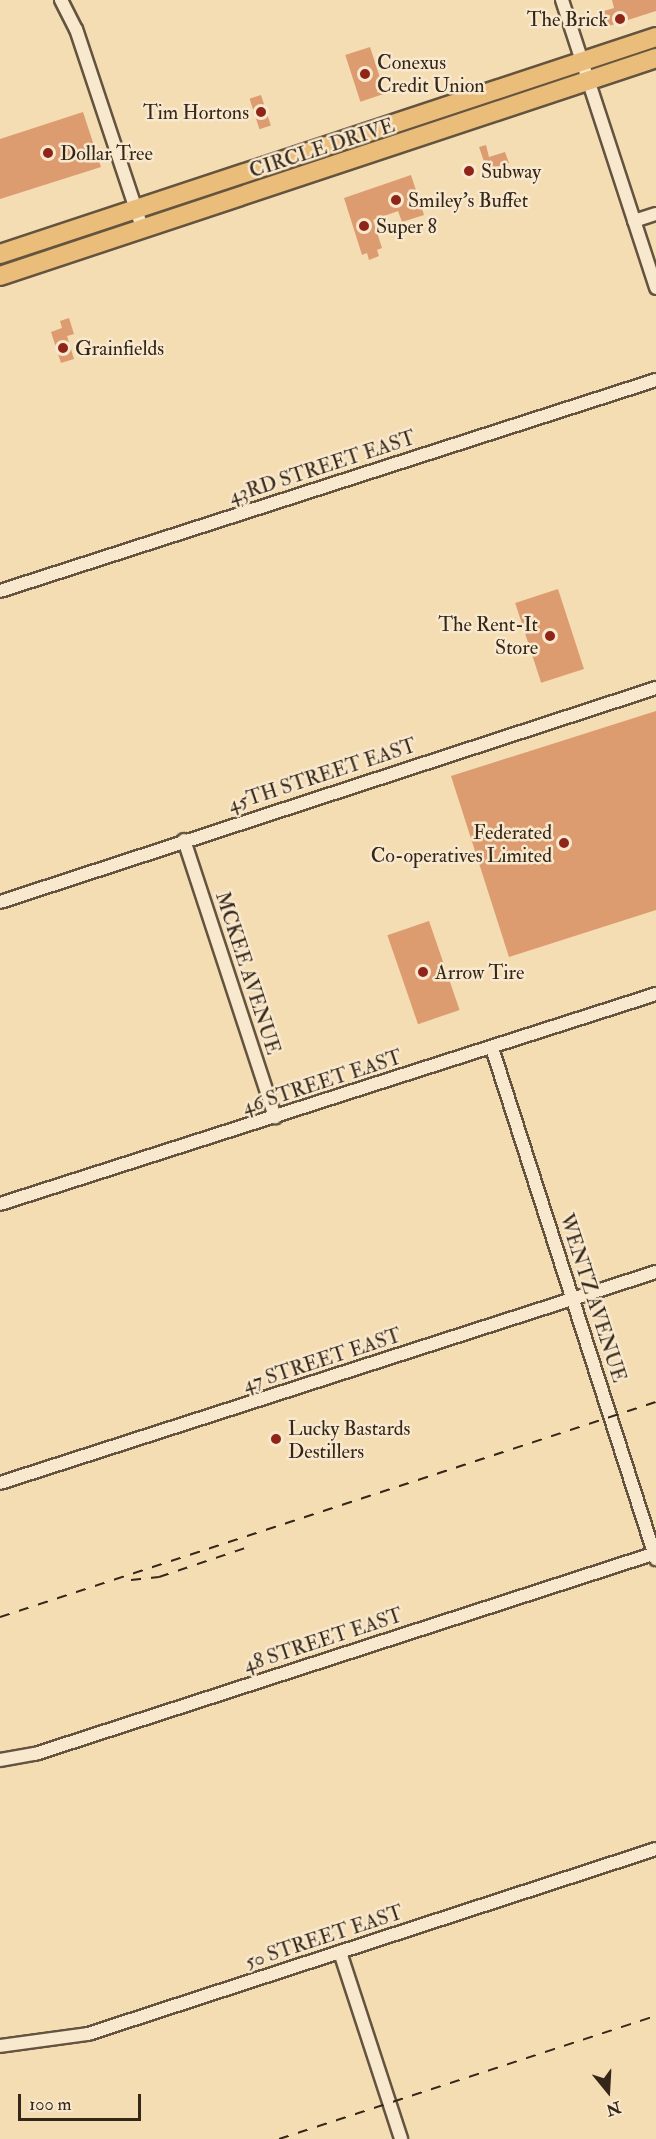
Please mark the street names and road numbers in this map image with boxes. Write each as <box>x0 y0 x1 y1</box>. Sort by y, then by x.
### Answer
street label: CIRCLE DRIVE <box>246 113 398 183</box>
street label: 43RD STREET EAST <box>226 426 418 508</box>
street label: 45TH STREET EAST <box>225 733 419 817</box>
street label: MCKEE AVENUE <box>210 889 286 1057</box>
street label: 46 STREET EAST <box>239 1045 405 1119</box>
street label: WENTZ AVENUE <box>554 1211 632 1385</box>
street label: 47 STREET EAST <box>240 1323 404 1397</box>
street label: 48 STREET EAST <box>241 1603 405 1677</box>
street label: 50 STREET EAST <box>242 1900 406 1974</box>

